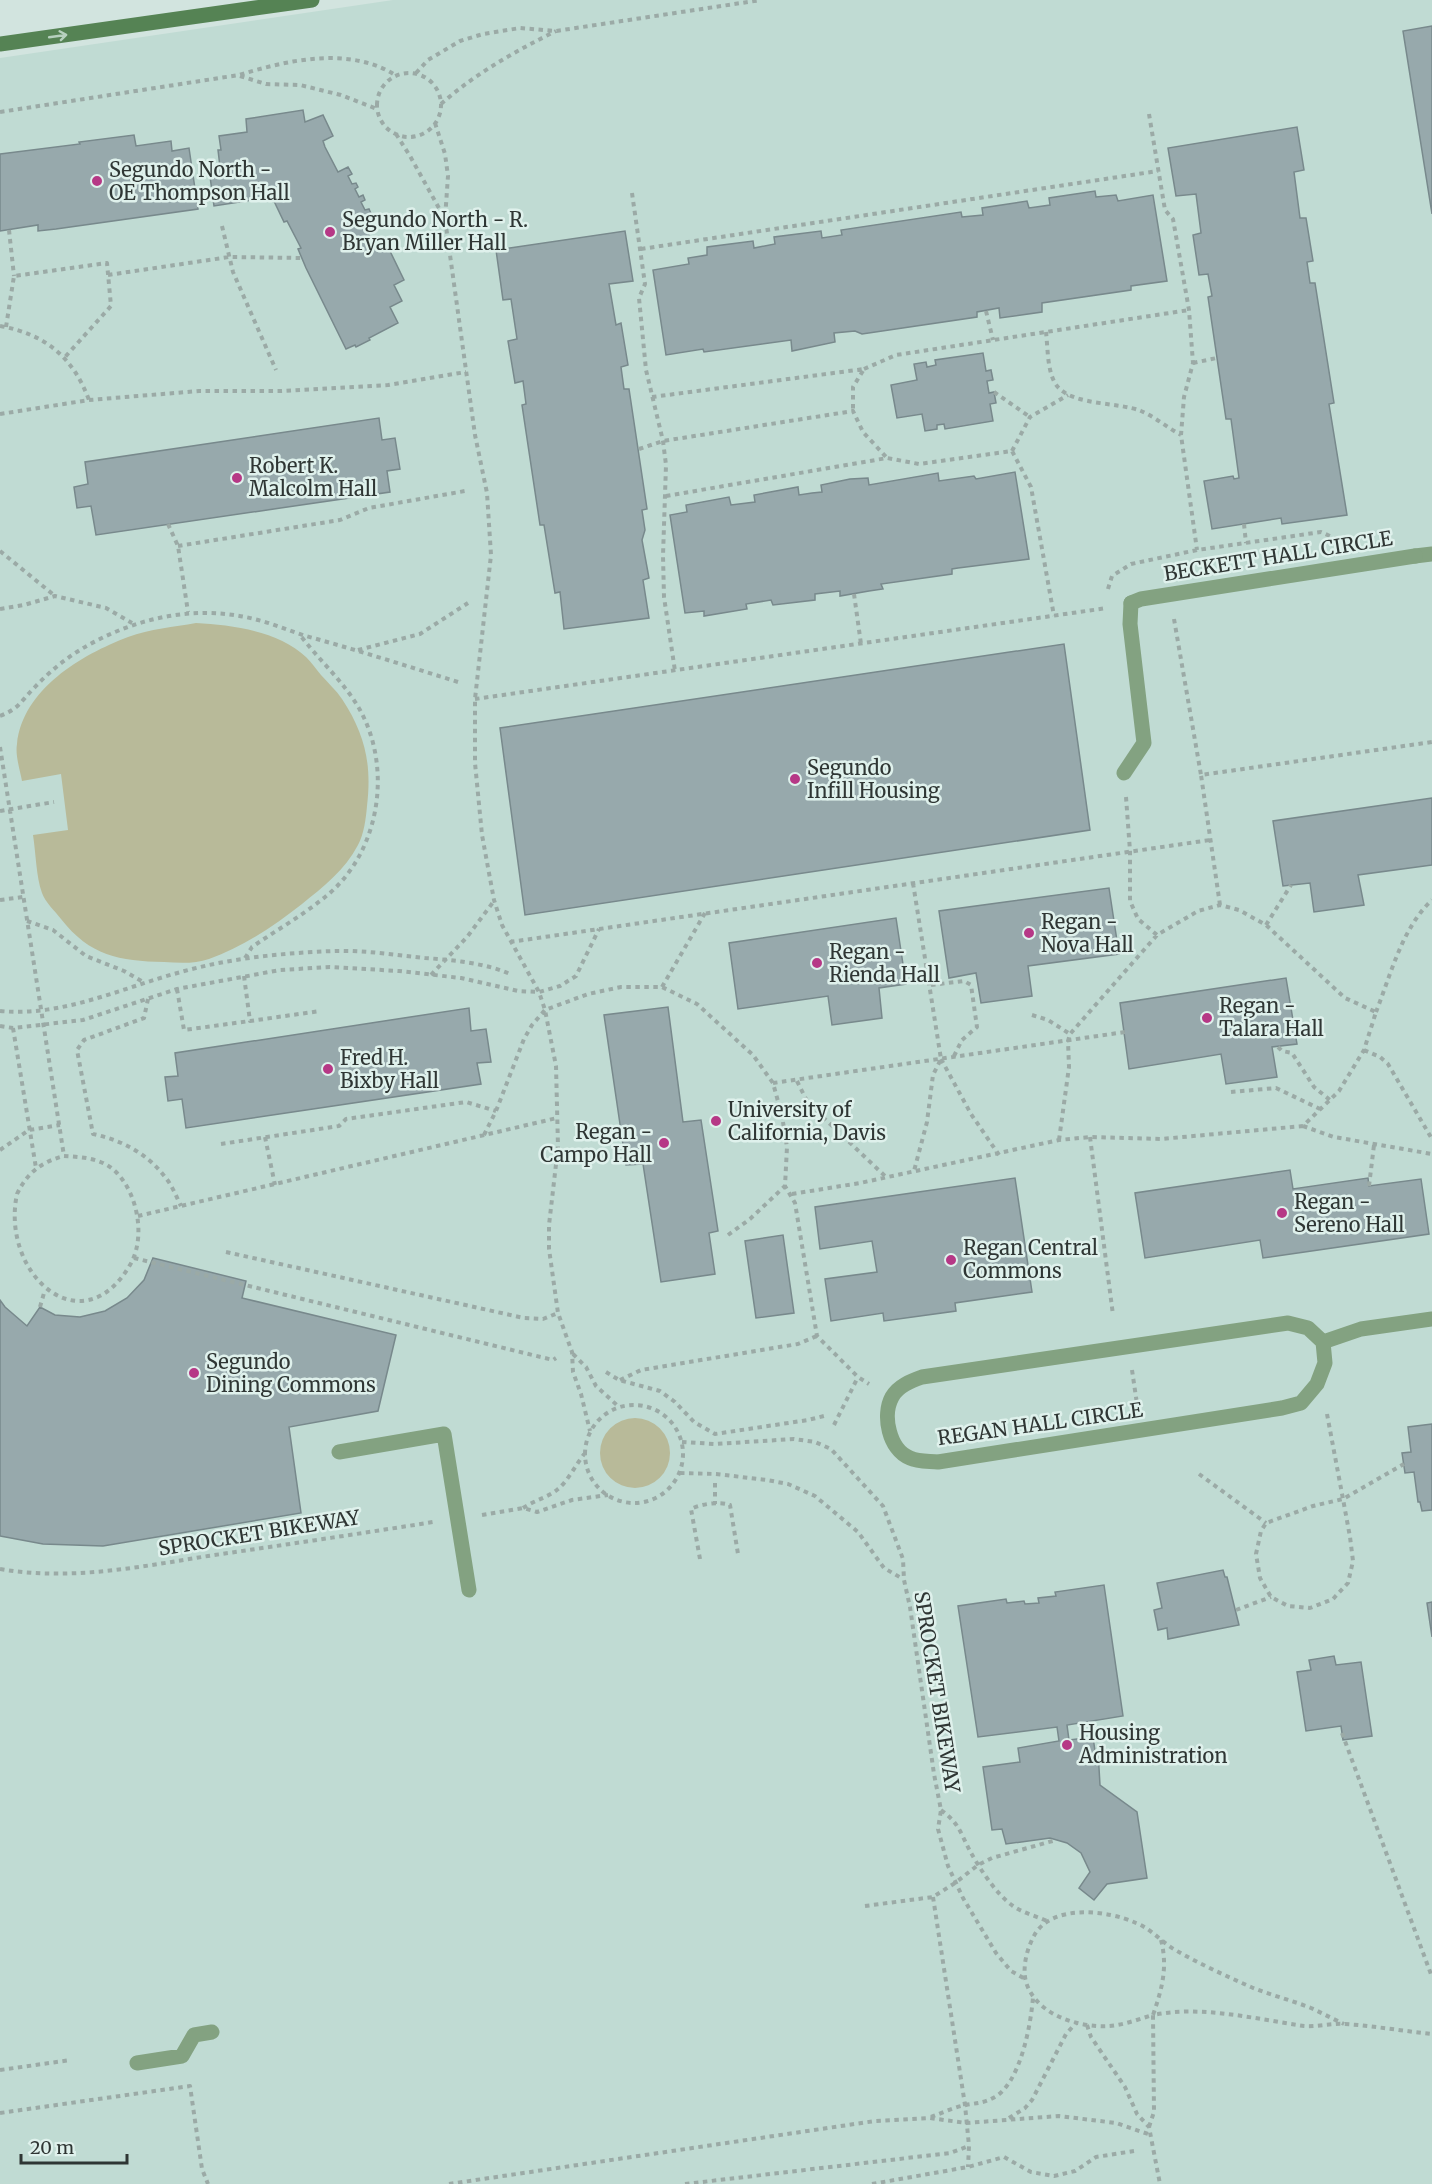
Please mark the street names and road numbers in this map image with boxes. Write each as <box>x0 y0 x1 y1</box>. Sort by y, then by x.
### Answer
street label: BECKETT HALL CIRCLE <box>1162 525 1394 586</box>
street label: REGAN HALL CIRCLE <box>936 1397 1145 1450</box>
street label: SPROCKET BIKEWAY <box>156 1504 363 1561</box>
street label: SPROCKET BIKEWAY <box>909 1589 966 1796</box>

